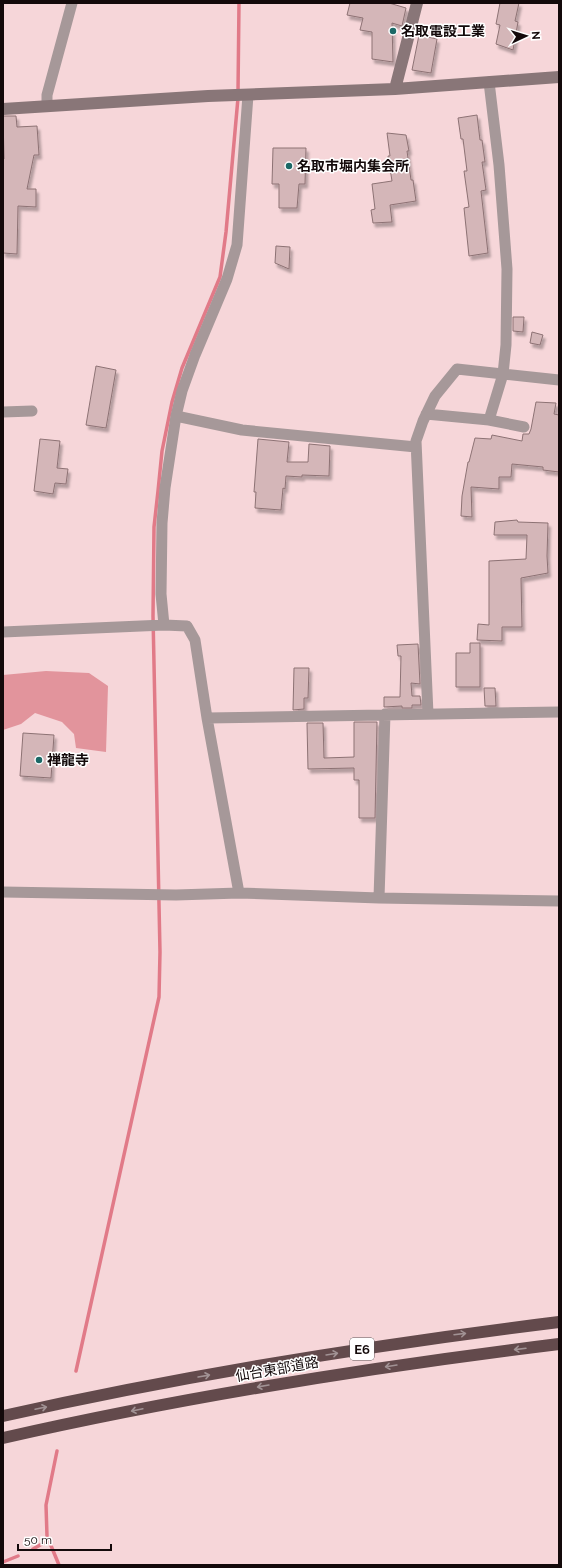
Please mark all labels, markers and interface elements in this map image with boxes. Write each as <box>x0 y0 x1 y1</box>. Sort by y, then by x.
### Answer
north arrow <box>506 16 546 56</box>
place label: 名取電設工業 <box>401 23 485 39</box>
marker: 名取電設工業 <box>388 26 398 36</box>
text: N <box>529 31 542 40</box>
place label: 名取市堀内集会所 <box>297 158 409 174</box>
marker: 名取市堀内集会所 <box>284 161 294 171</box>
place label: 禅龍寺 <box>47 752 89 768</box>
marker: 禅龍寺 <box>34 755 44 765</box>
one-way arrow <box>453 1330 466 1338</box>
road number: E6 <box>350 1338 374 1360</box>
one-way arrow <box>514 1345 527 1352</box>
one-way arrow <box>325 1350 338 1358</box>
street label: 仙台東部道路 <box>234 1354 320 1384</box>
one-way arrow <box>385 1362 398 1370</box>
one-way arrow <box>197 1372 210 1380</box>
one-way arrow <box>257 1383 270 1391</box>
one-way arrow <box>34 1404 47 1412</box>
one-way arrow <box>131 1406 144 1414</box>
scale bar <box>18 1526 111 1552</box>
text: 50 m <box>24 1533 52 1547</box>

